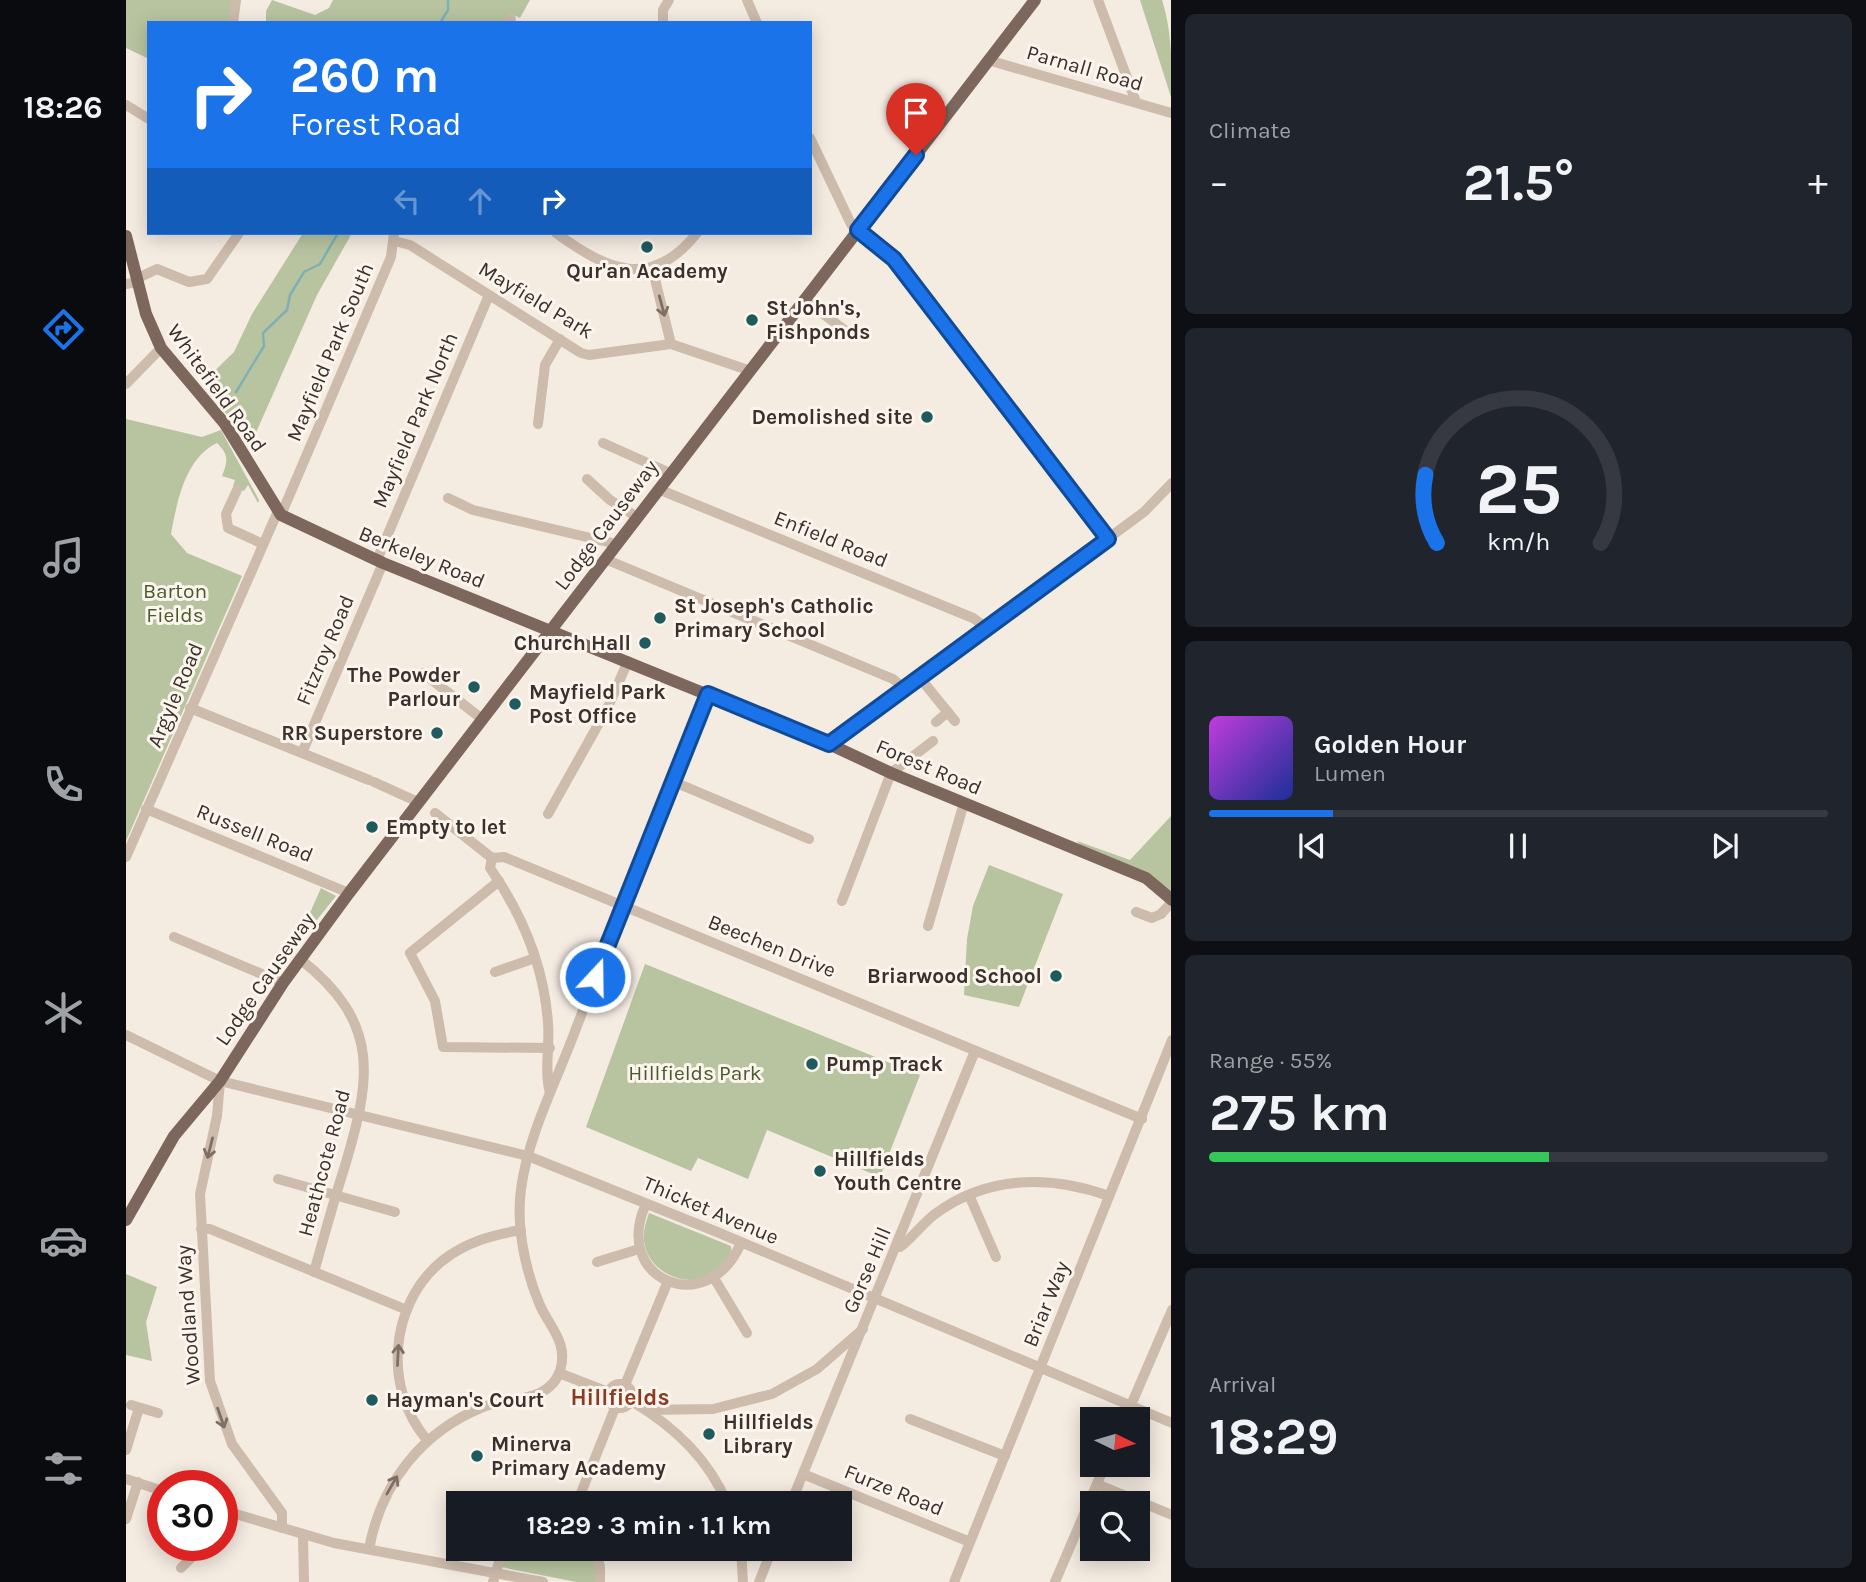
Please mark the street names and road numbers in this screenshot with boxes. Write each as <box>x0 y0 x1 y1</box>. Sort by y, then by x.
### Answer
street label: Parnall Road <box>1024 40 1146 96</box>
street label: Mayfield Park <box>474 256 598 344</box>
street label: Mayfield Park South <box>281 259 379 445</box>
street label: Whitefield Road <box>163 319 271 457</box>
street label: Mayfield Park North <box>367 329 463 511</box>
street label: Lodge Causeway <box>549 455 663 595</box>
street label: Enfield Road <box>771 505 891 573</box>
street label: Berkeley Road <box>355 521 489 593</box>
street label: Fitzroy Road <box>291 591 359 709</box>
street label: Argyle Road <box>142 639 208 751</box>
street label: Forest Road <box>873 734 985 800</box>
street label: Russell Road <box>193 799 317 867</box>
street label: Lodge Causeway <box>210 908 320 1050</box>
street label: Beechen Drive <box>705 909 839 983</box>
street label: Heathcote Road <box>293 1087 355 1239</box>
street label: Thicket Avenue <box>640 1171 782 1249</box>
street label: Gorse Hill <box>838 1223 896 1317</box>
street label: Woodland Way <box>171 1244 205 1386</box>
street label: Briar Way <box>1018 1257 1074 1350</box>
street label: Furze Road <box>841 1459 947 1521</box>

